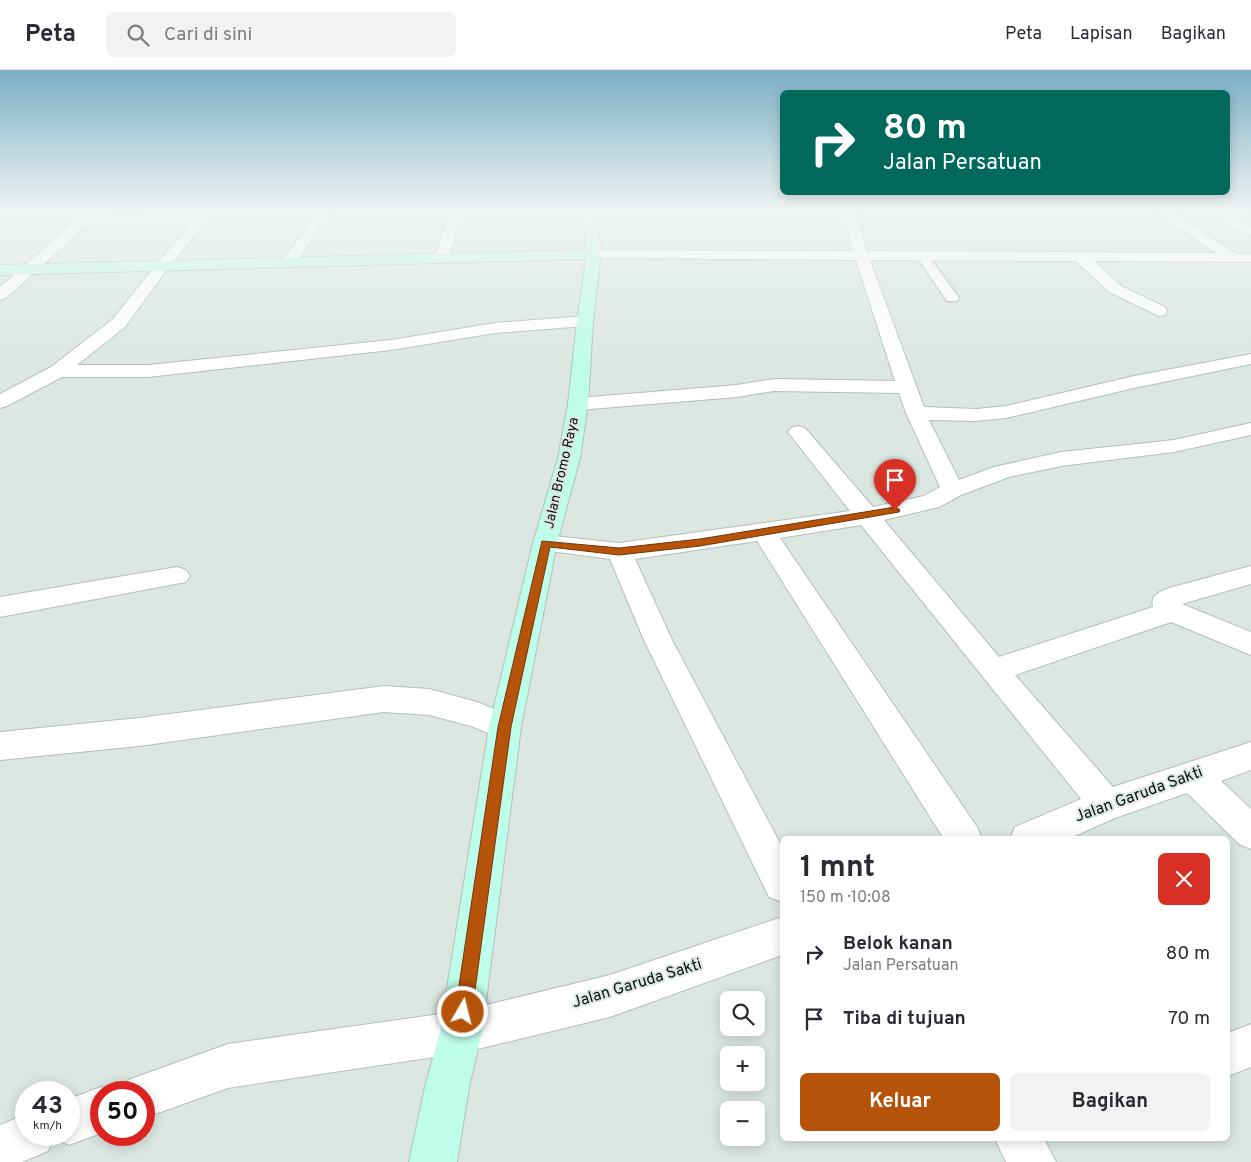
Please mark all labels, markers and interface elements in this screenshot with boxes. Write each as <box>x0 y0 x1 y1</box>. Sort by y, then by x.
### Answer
search box <box>106 12 456 57</box>
text: Peta <box>25 20 76 50</box>
icon: search <box>124 21 152 49</box>
text: Cari di sini <box>164 23 252 47</box>
text: Peta <box>1005 23 1042 46</box>
text: Lapisan <box>1070 23 1133 46</box>
text: Bagikan <box>1161 23 1226 46</box>
text: 80 m <box>883 107 967 151</box>
icon: right <box>800 110 865 175</box>
text: Jalan Persatuan <box>883 150 1042 177</box>
street label: Jalan Bromo Raya <box>541 416 583 530</box>
pin <box>874 459 916 510</box>
icon: arrive <box>881 466 909 494</box>
street label: Jalan Garuda Sakti <box>1072 763 1206 827</box>
text: 1 mnt <box>800 850 875 887</box>
button: close <box>1158 853 1210 905</box>
text: 150 m · 10:08 <box>800 888 891 908</box>
text: Belok kanan <box>843 932 953 956</box>
icon: right <box>800 940 828 968</box>
text: 80 m <box>1166 942 1210 966</box>
street label: Jalan Garuda Sakti <box>570 955 704 1013</box>
text: Jalan Persatuan <box>843 956 959 976</box>
position arrow <box>436 985 488 1037</box>
map controls <box>720 991 765 1146</box>
button: search <box>720 991 765 1036</box>
icon: arrive <box>800 1005 828 1033</box>
text: Tiba di tujuan <box>843 1007 966 1031</box>
text: 70 m <box>1168 1007 1210 1031</box>
button: + <box>720 1046 765 1091</box>
button: Keluar <box>800 1073 1000 1131</box>
button: Bagikan <box>1010 1073 1210 1131</box>
speed limit sign: 50 <box>90 1081 155 1146</box>
text: 43 <box>32 1091 63 1123</box>
button: − <box>720 1101 765 1146</box>
text: km/h <box>33 1118 62 1134</box>

